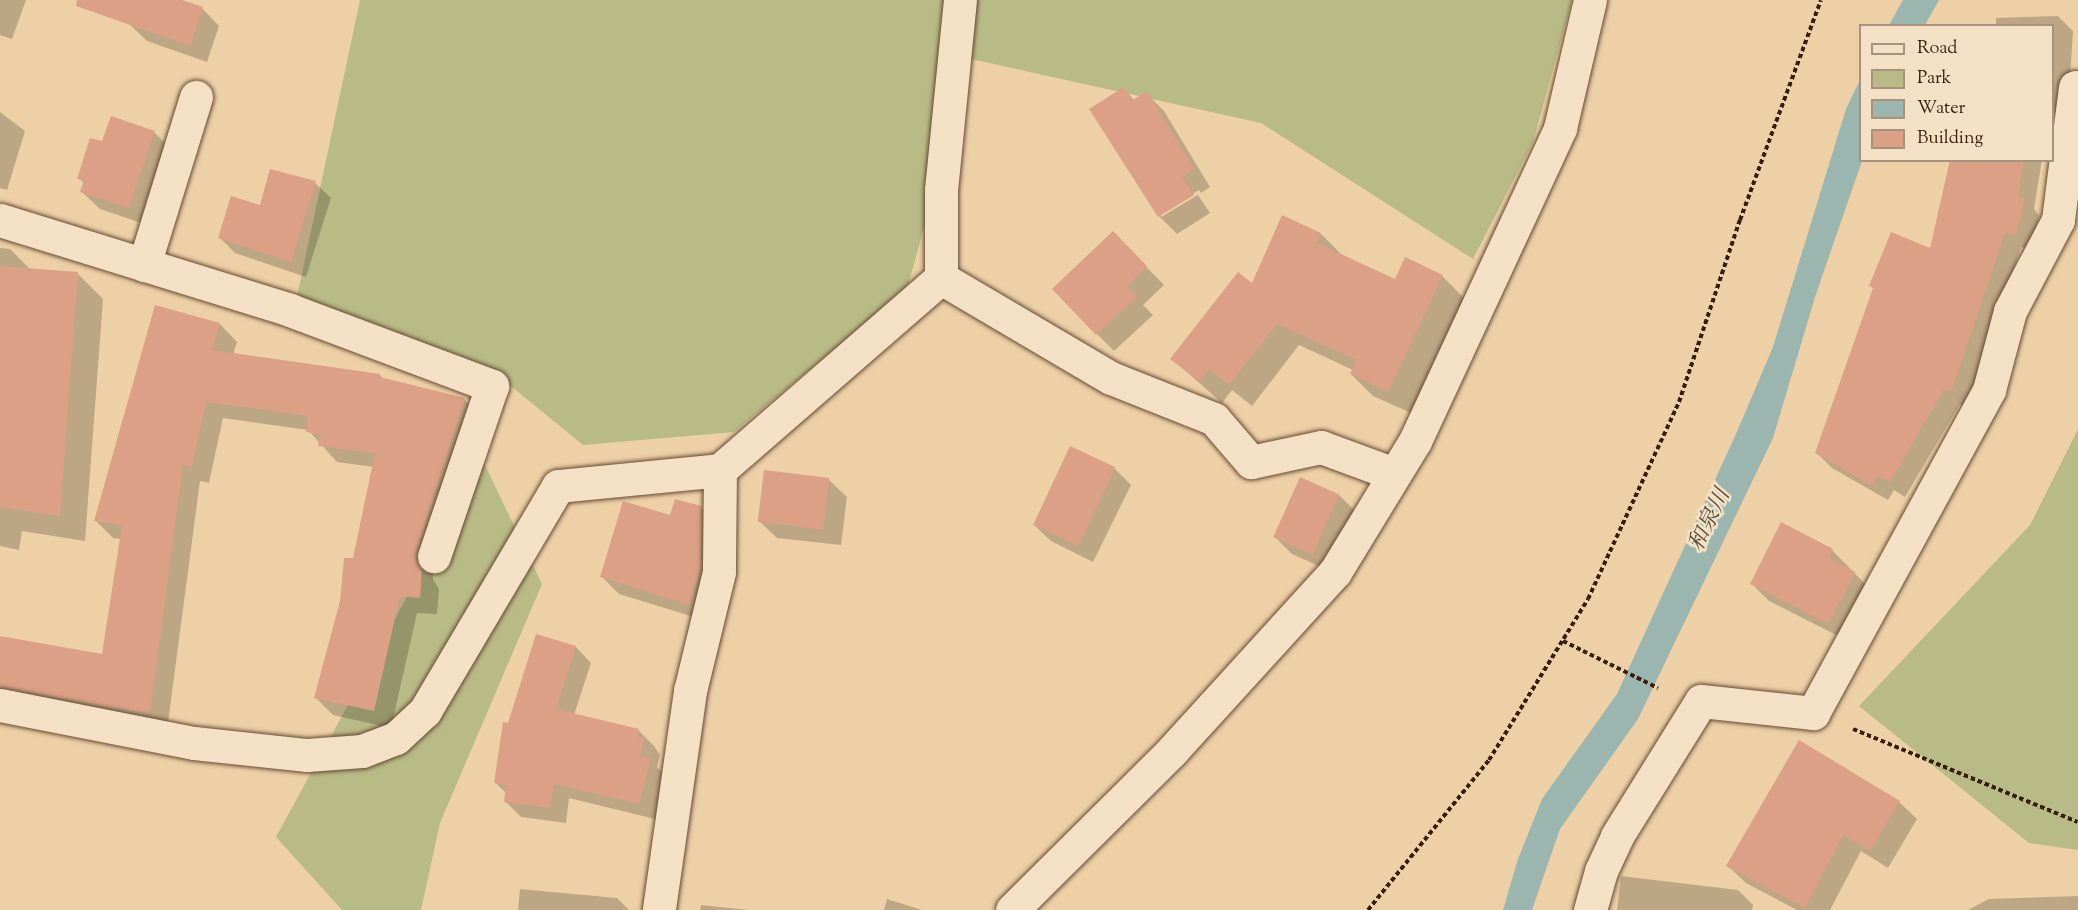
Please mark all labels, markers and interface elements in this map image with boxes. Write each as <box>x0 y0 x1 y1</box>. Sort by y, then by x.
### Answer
legend <box>1859 24 2054 162</box>
text: Road <box>1917 36 1957 62</box>
text: Park <box>1917 66 1951 92</box>
text: Water <box>1917 96 1965 122</box>
text: Building <box>1917 126 1983 152</box>
water label: 和泉川 <box>1685 486 1737 556</box>

